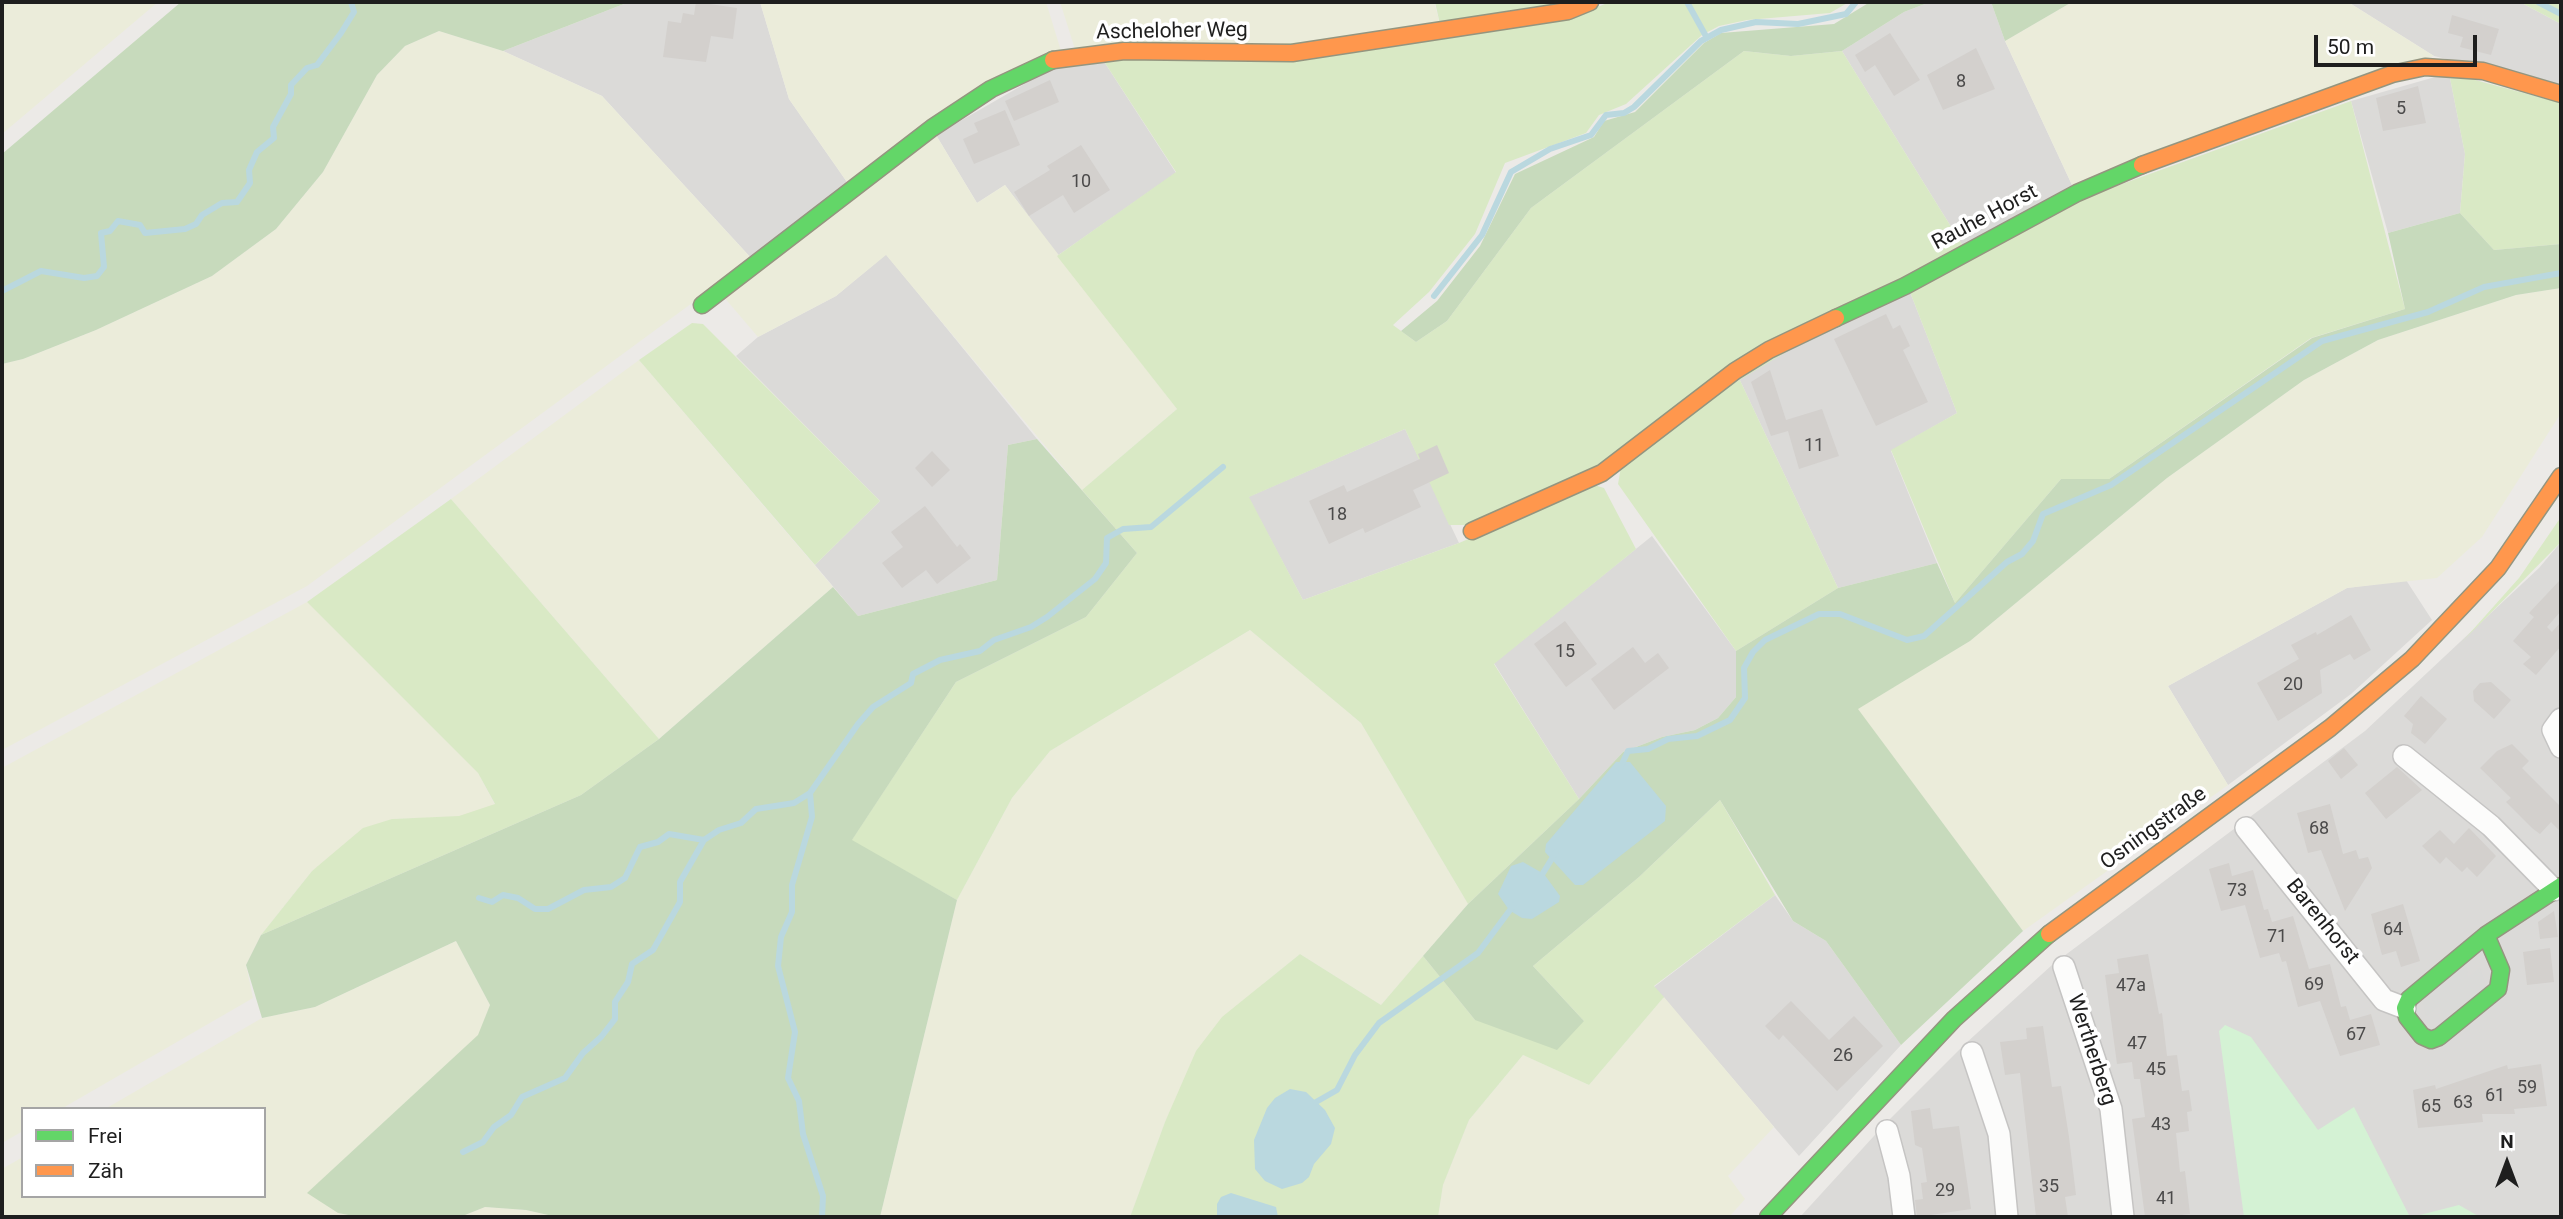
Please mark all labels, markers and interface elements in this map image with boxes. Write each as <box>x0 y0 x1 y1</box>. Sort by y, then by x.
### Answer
street label: Ascheloher Weg <box>1096 18 1248 46</box>
scale bar <box>2318 21 2481 65</box>
text: 50 m <box>2327 35 2374 59</box>
house number: 8 <box>1956 71 1966 93</box>
house number: 5 <box>2396 98 2406 120</box>
house number: 10 <box>1071 171 1091 193</box>
street label: Rauhe Horst <box>1928 180 2042 256</box>
house number: 11 <box>1804 435 1824 457</box>
house number: 18 <box>1327 504 1347 526</box>
house number: 15 <box>1555 641 1575 663</box>
house number: 20 <box>2283 674 2303 696</box>
street label: Osningstraße <box>2096 782 2212 876</box>
house number: 68 <box>2309 818 2329 840</box>
street label: Barenhorst <box>2280 874 2364 970</box>
house number: 73 <box>2227 880 2247 902</box>
house number: 64 <box>2383 919 2403 941</box>
house number: 71 <box>2267 926 2287 948</box>
house number: 69 <box>2304 974 2324 996</box>
house number: 47a <box>2116 975 2146 997</box>
street label: Wertherberg <box>2061 991 2121 1109</box>
house number: 67 <box>2346 1024 2366 1046</box>
house number: 47 <box>2127 1033 2147 1055</box>
house number: 26 <box>1833 1045 1853 1067</box>
house number: 45 <box>2146 1059 2166 1081</box>
house number: 59 <box>2517 1077 2537 1099</box>
house number: 61 <box>2485 1085 2505 1107</box>
house number: 63 <box>2453 1092 2473 1114</box>
house number: 65 <box>2421 1096 2441 1118</box>
legend <box>21 1107 266 1198</box>
house number: 43 <box>2151 1114 2171 1136</box>
text: Frei <box>88 1124 123 1148</box>
north arrow <box>2472 1128 2542 1198</box>
text: N <box>2500 1130 2514 1153</box>
text: Zäh <box>88 1159 124 1183</box>
house number: 35 <box>2039 1176 2059 1198</box>
house number: 29 <box>1935 1180 1955 1202</box>
house number: 41 <box>2156 1188 2176 1210</box>

